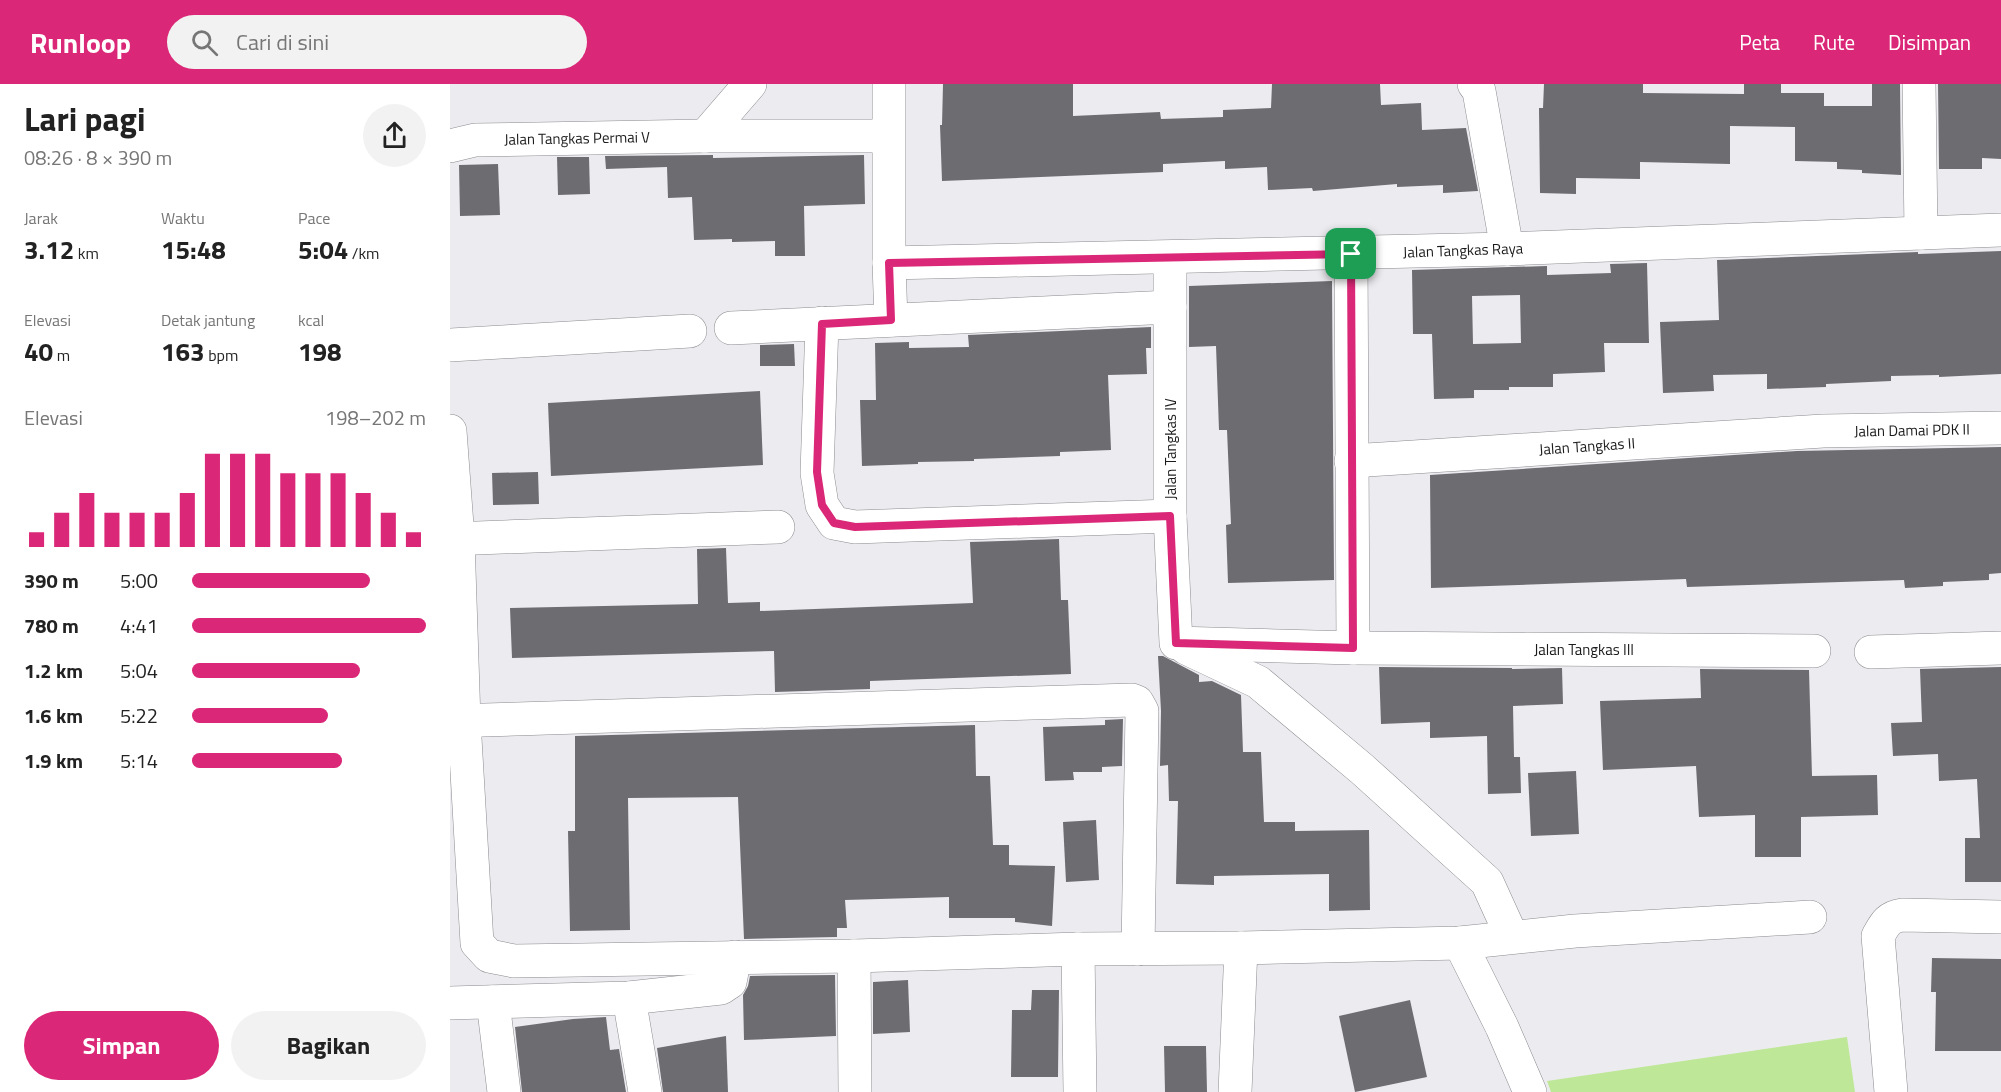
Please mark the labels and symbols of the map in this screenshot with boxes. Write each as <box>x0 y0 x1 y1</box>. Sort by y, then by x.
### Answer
street label: Jalan Tangkas Permai V <box>504 125 650 151</box>
pin <box>1325 228 1376 279</box>
street label: Jalan Tangkas Raya <box>1403 236 1524 264</box>
street label: Jalan Tangkas IV <box>1159 398 1182 500</box>
street label: Jalan Damai PDK II <box>1854 417 1970 443</box>
street label: Jalan Tangkas II <box>1538 431 1636 461</box>
street label: Jalan Tangkas III <box>1534 638 1634 661</box>

